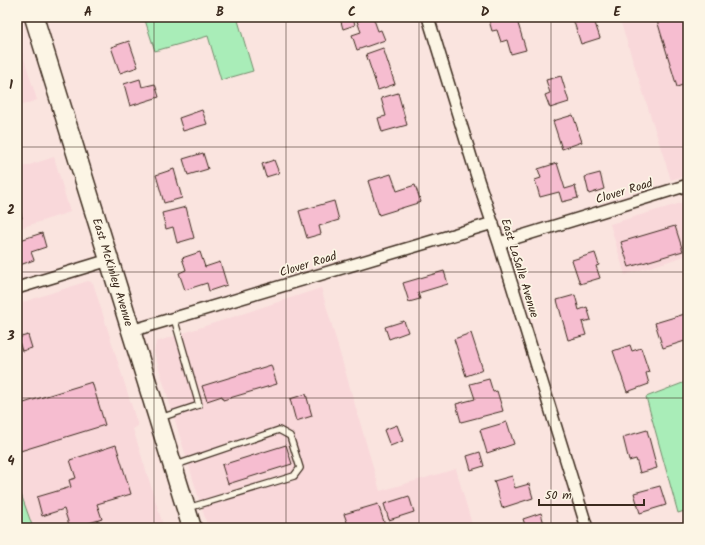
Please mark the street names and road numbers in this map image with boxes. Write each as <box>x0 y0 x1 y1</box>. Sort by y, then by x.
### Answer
street label: Clover Road <box>593 173 656 209</box>
street label: East McKinley Avenue <box>87 216 138 329</box>
street label: East LaSalle Avenue <box>495 216 544 321</box>
street label: Clover Road <box>277 246 340 282</box>

